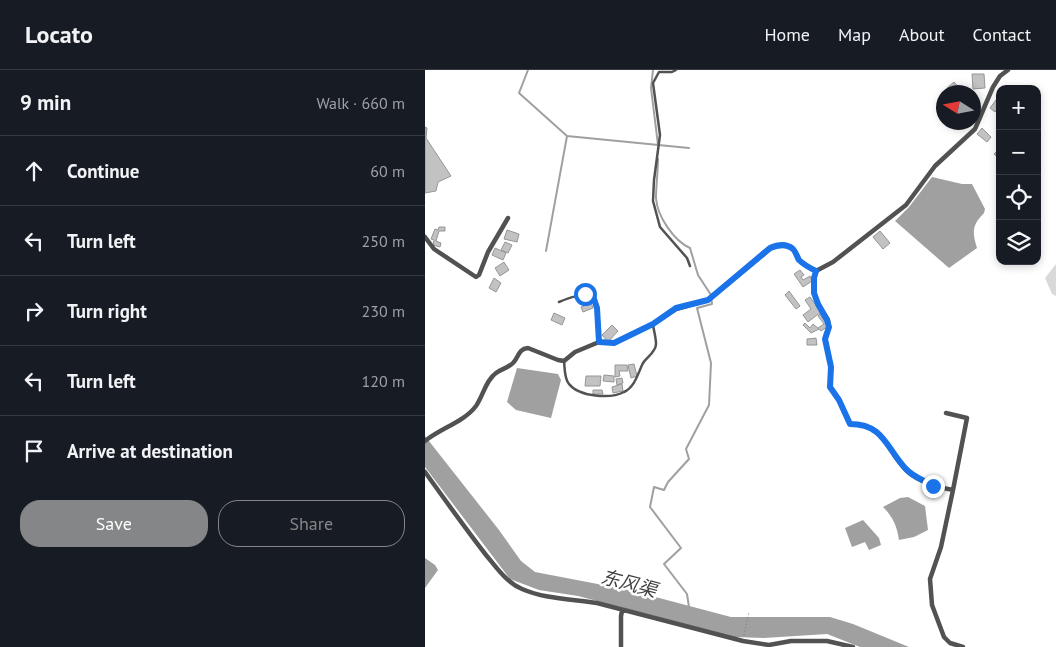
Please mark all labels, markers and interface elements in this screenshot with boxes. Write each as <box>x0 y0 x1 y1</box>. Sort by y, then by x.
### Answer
text: Locato <box>25 19 93 50</box>
text: Home <box>764 23 810 46</box>
text: Map <box>838 23 871 46</box>
text: About <box>899 23 945 46</box>
text: Contact <box>973 23 1031 46</box>
north arrow <box>936 85 981 130</box>
map controls <box>996 85 1041 265</box>
button: + <box>996 85 1041 130</box>
text: 9 min <box>20 89 71 116</box>
text: Walk · 660 m <box>316 93 405 113</box>
button: − <box>996 130 1041 175</box>
icon: ahead <box>20 157 48 185</box>
text: Continue <box>67 159 139 183</box>
text: 60 m <box>370 161 405 181</box>
button: locate <box>996 175 1041 220</box>
button: layers <box>996 220 1041 265</box>
icon: left <box>20 227 48 255</box>
text: Turn left <box>67 229 136 253</box>
text: 250 m <box>362 231 405 251</box>
route start <box>574 283 597 306</box>
icon: right <box>20 297 48 325</box>
text: Turn right <box>67 299 147 323</box>
text: 230 m <box>362 301 405 321</box>
icon: left <box>20 367 48 395</box>
text: Turn left <box>67 369 136 393</box>
text: 120 m <box>362 371 405 391</box>
icon: arrive <box>20 437 48 465</box>
text: Arrive at destination <box>67 439 233 463</box>
route end <box>922 475 945 498</box>
button: Save <box>20 500 208 547</box>
button: Share <box>218 500 405 547</box>
water label: 东风渠 <box>598 564 663 603</box>

